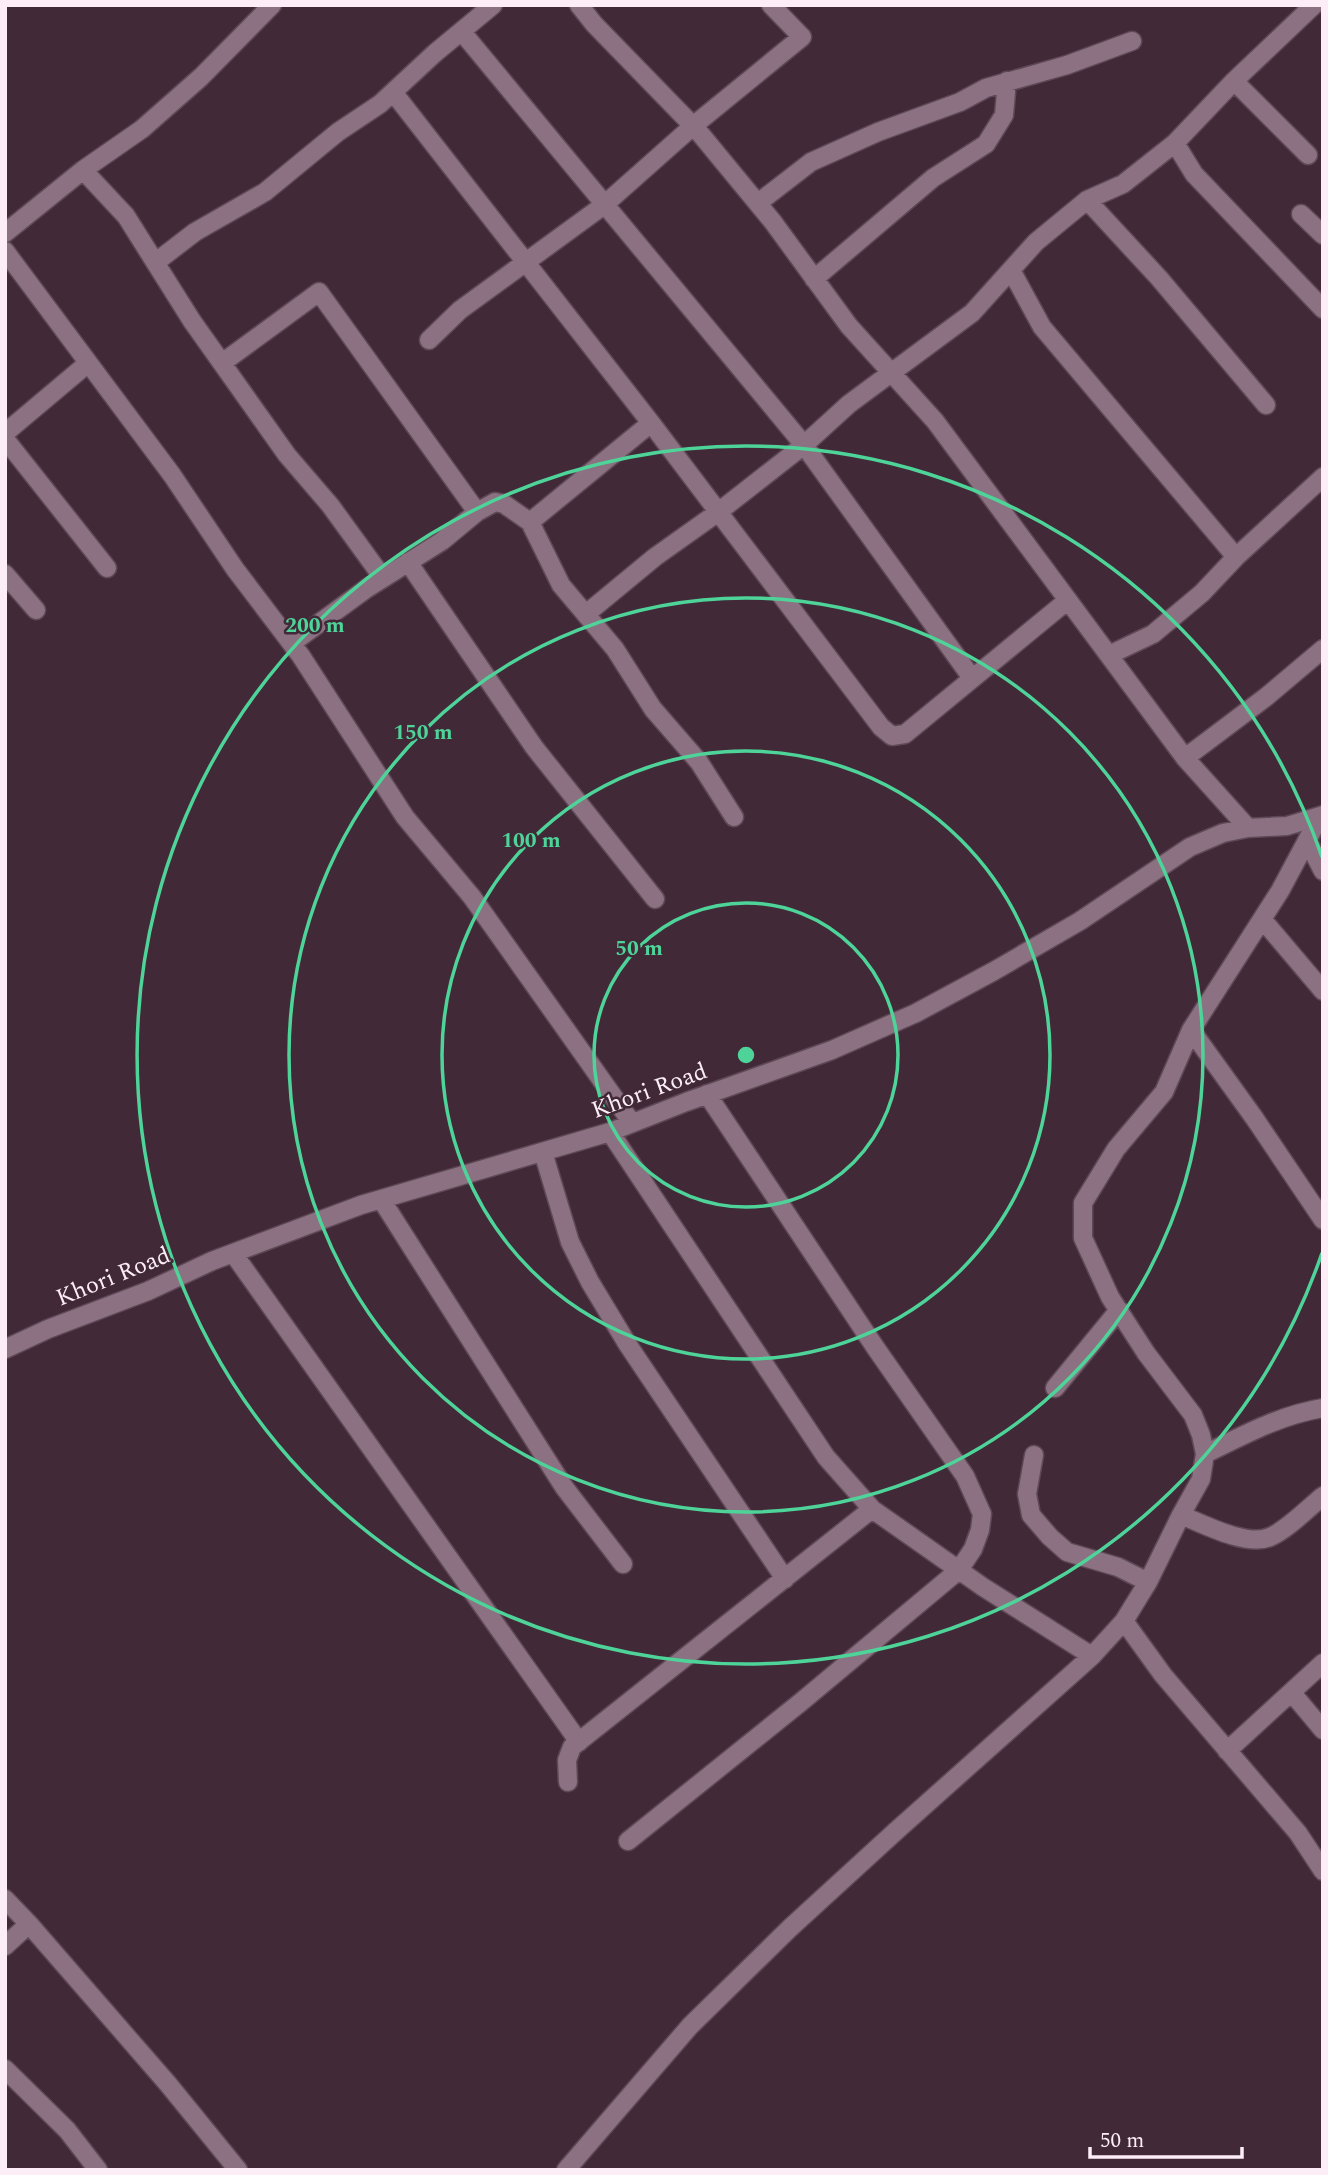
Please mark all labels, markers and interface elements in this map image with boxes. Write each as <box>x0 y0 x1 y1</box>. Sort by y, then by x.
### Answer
text: 200 m <box>285 610 345 642</box>
text: 150 m <box>393 717 453 749</box>
text: 100 m <box>501 825 561 857</box>
text: 50 m <box>615 933 663 965</box>
centre of rings <box>734 1043 758 1067</box>
street label: Khori Road <box>586 1053 712 1129</box>
street label: Khori Road <box>51 1238 176 1316</box>
scale bar <box>1090 2116 1242 2160</box>
text: 50 m <box>1100 2125 1144 2157</box>

